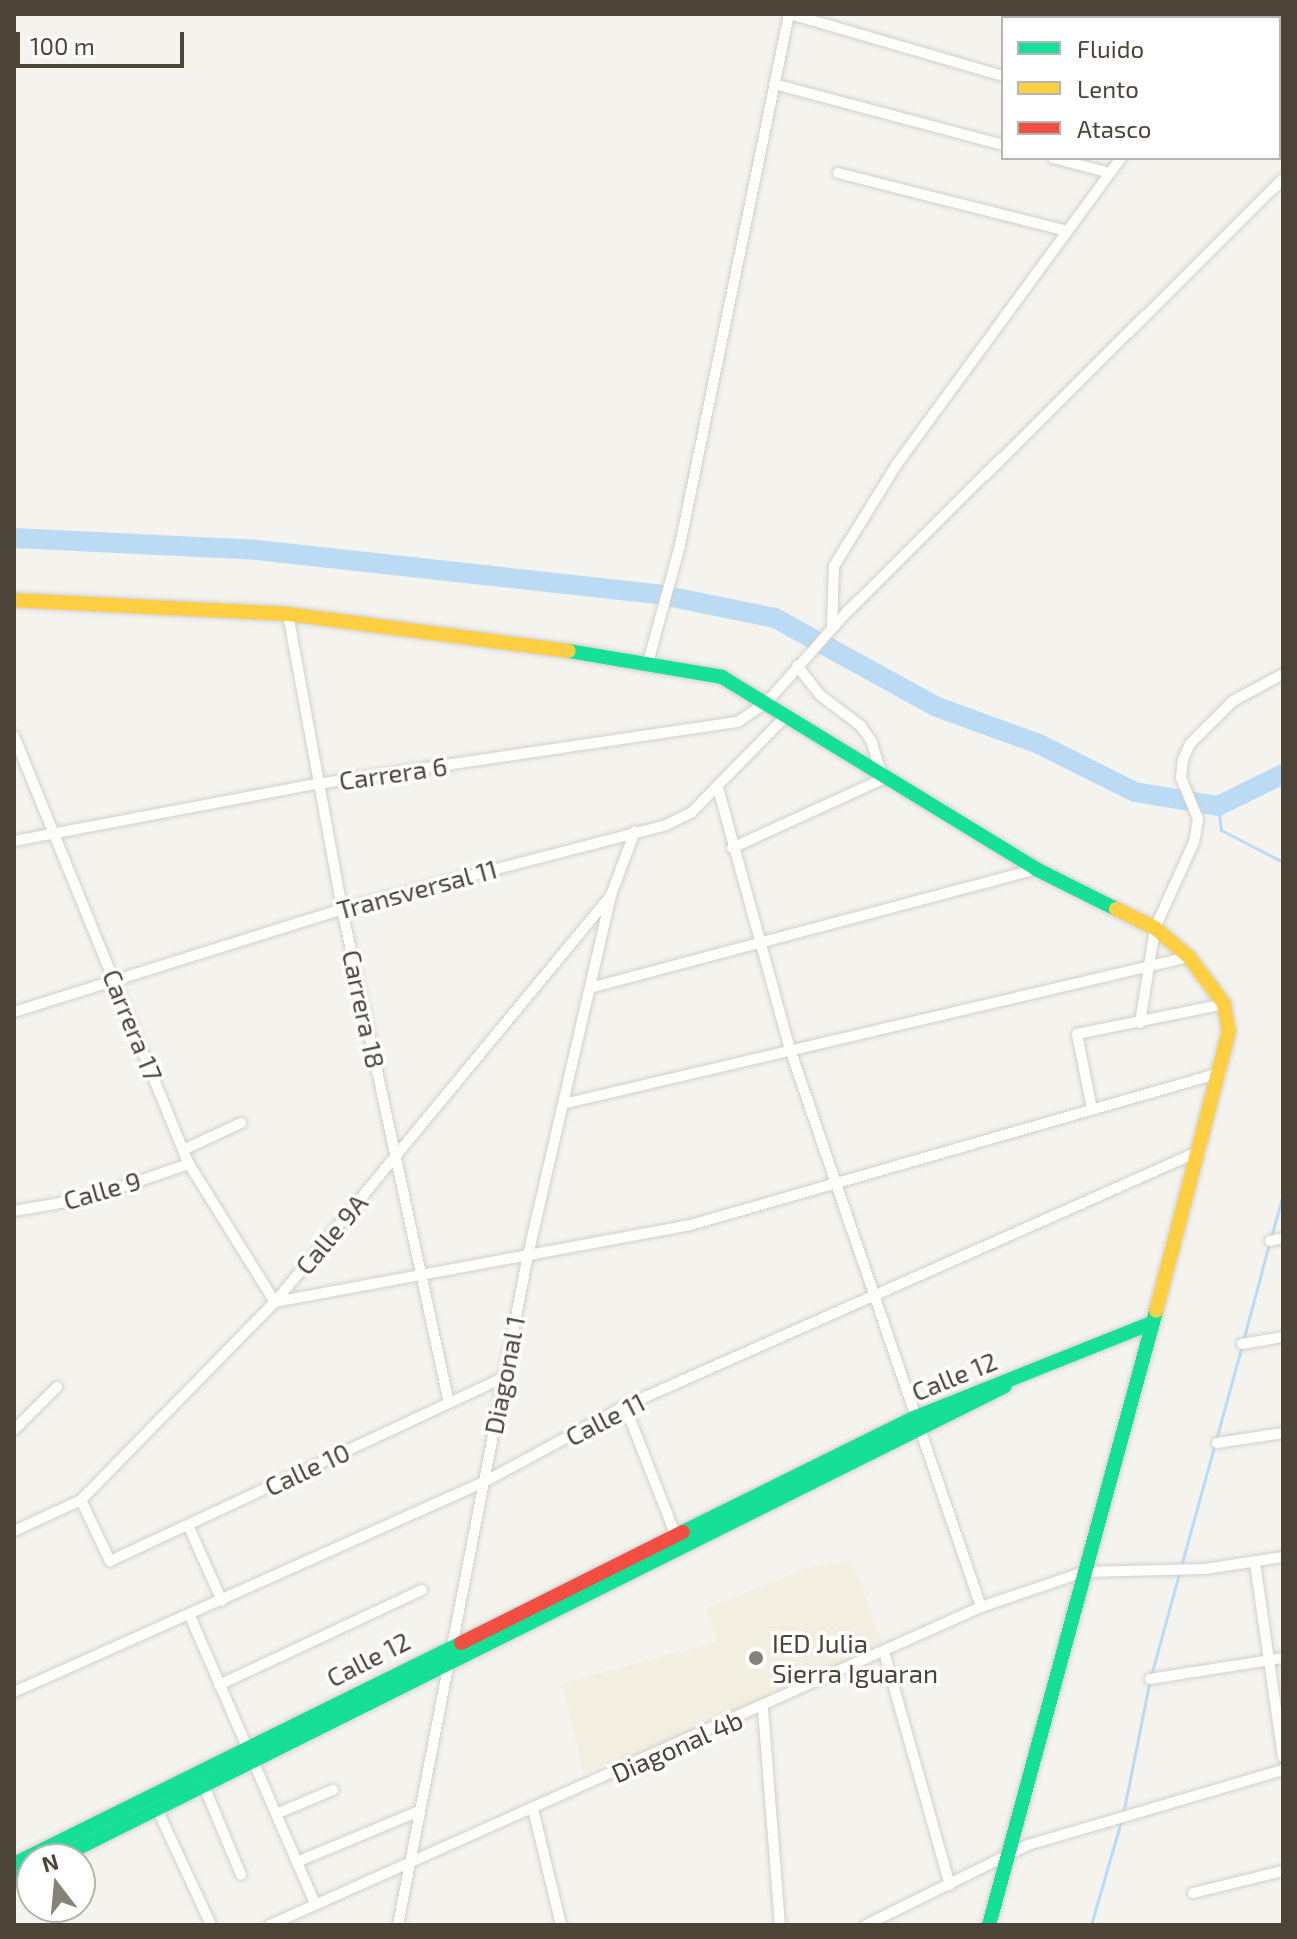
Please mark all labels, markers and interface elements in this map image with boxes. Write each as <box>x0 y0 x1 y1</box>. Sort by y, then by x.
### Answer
scale bar <box>20 16 188 66</box>
legend <box>1001 16 1281 160</box>
text: 100 m <box>30 31 95 60</box>
text: Fluido <box>1077 34 1144 63</box>
text: Lento <box>1077 74 1139 103</box>
text: Atasco <box>1077 114 1151 143</box>
street label: Carrera 6 <box>337 750 449 796</box>
street label: Transversal 11 <box>333 853 501 925</box>
street label: Carrera 18 <box>336 947 392 1071</box>
street label: Carrera 17 <box>96 965 170 1085</box>
street label: Calle 9 <box>60 1164 144 1216</box>
street label: Calle 9A <box>288 1187 374 1281</box>
street label: Diagonal 1 <box>477 1313 531 1437</box>
street label: Calle 12 <box>907 1345 1001 1407</box>
street label: Calle 11 <box>560 1386 650 1452</box>
street label: Calle 10 <box>259 1436 355 1502</box>
street label: Calle 12 <box>321 1625 415 1693</box>
place label: IED Julia Sierra Iguaran <box>772 1627 938 1688</box>
marker: IED Julia Sierra Iguaran <box>747 1649 765 1667</box>
street label: Diagonal 4b <box>606 1703 748 1789</box>
north arrow <box>16 1843 96 1923</box>
text: N <box>39 1847 61 1877</box>

